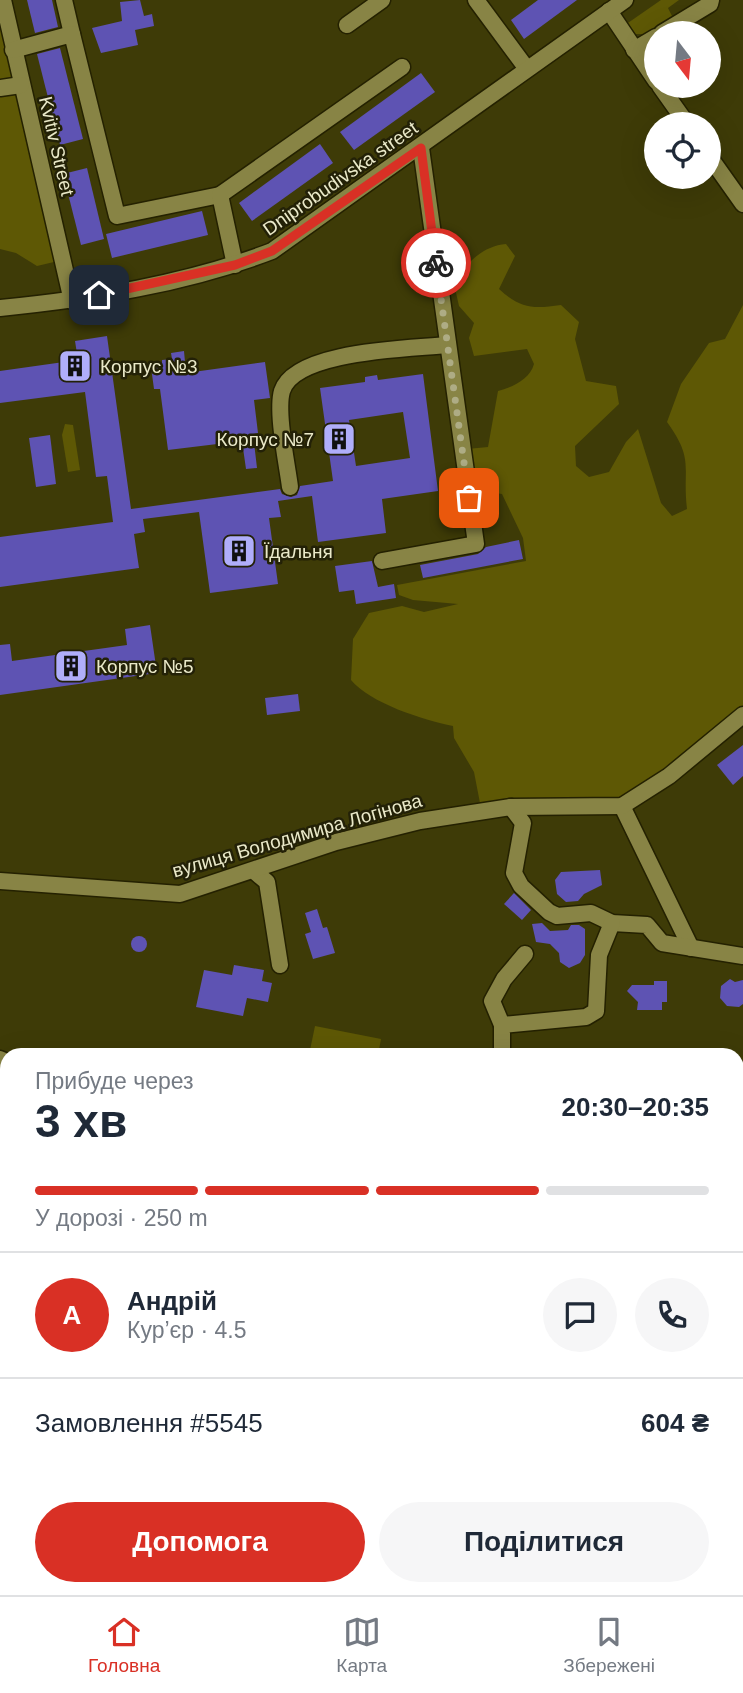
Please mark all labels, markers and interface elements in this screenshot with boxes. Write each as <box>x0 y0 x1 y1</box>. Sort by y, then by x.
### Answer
north arrow <box>644 21 721 98</box>
map controls <box>644 21 721 189</box>
street label: Kvitiv Street <box>35 94 78 199</box>
button: locate <box>644 112 721 189</box>
street label: Dniprobudivska street <box>259 117 422 240</box>
courier <box>401 228 471 298</box>
icon: bike <box>417 244 455 282</box>
pin <box>69 265 129 325</box>
icon: home <box>80 276 118 314</box>
building icon: Корпус №3 <box>56 347 94 385</box>
place label: Корпус №3 <box>100 356 198 377</box>
building icon: Корпус №7 <box>320 420 358 458</box>
place label: Корпус №7 <box>216 429 314 450</box>
pin <box>439 468 499 528</box>
icon: bag <box>450 479 488 517</box>
building icon: Їдальня <box>220 532 258 570</box>
place label: Їдальня <box>264 541 333 562</box>
building icon: Корпус №5 <box>52 647 90 685</box>
place label: Корпус №5 <box>96 656 194 677</box>
street label: вулиця Володимира Логінова <box>170 790 425 881</box>
text: Прибуде через <box>35 1068 194 1094</box>
text: 20:30–20:35 <box>562 1092 709 1122</box>
text: 3 хв <box>35 1095 127 1147</box>
text: У дорозі · 250 m <box>35 1205 208 1231</box>
button: chat <box>543 1278 617 1352</box>
button: phone <box>635 1278 709 1352</box>
text: Андрій <box>127 1286 217 1316</box>
text: А <box>63 1300 81 1330</box>
text: Кур’єр · 4.5 <box>127 1317 246 1343</box>
text: Замовлення #5545 <box>35 1408 263 1438</box>
text: 604 ₴ <box>641 1408 709 1438</box>
button: Допомога <box>35 1502 365 1582</box>
button: Поділитися <box>379 1502 709 1582</box>
tab: Головна <box>88 1613 160 1677</box>
tab: Карта <box>336 1613 387 1677</box>
tab: Збережені <box>563 1613 655 1677</box>

